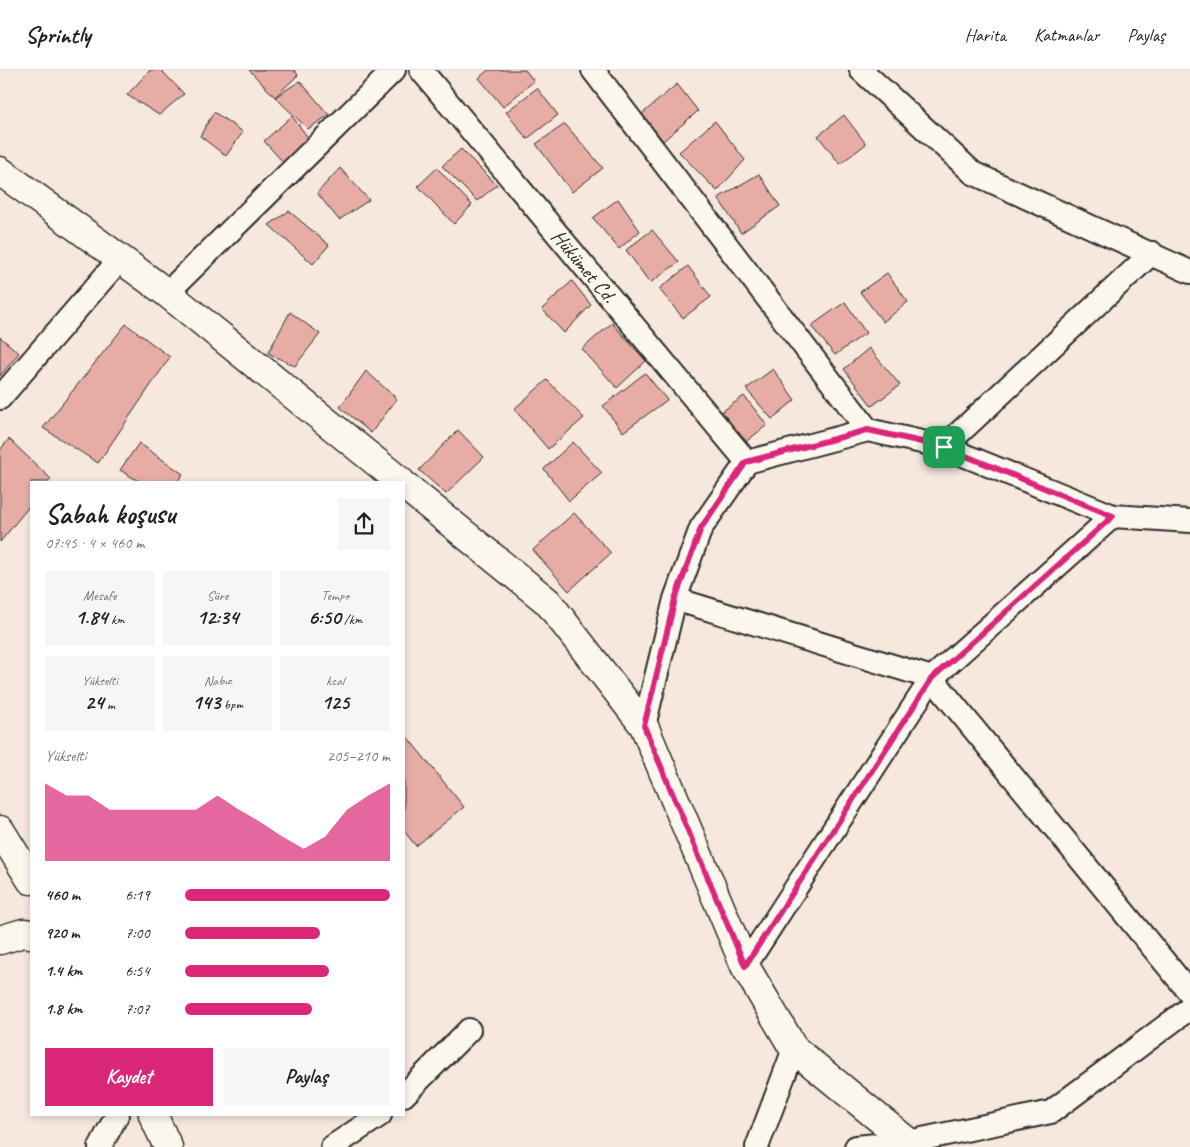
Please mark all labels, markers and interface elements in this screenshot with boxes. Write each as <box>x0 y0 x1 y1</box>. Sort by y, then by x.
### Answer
text: Sprintly <box>25 20 91 50</box>
text: Harita <box>965 24 1006 46</box>
text: Katmanlar <box>1034 24 1099 46</box>
text: Paylaş <box>1127 24 1165 46</box>
street label: Hükümet Cd. <box>546 224 623 309</box>
pin <box>923 426 965 468</box>
icon: arrive <box>930 433 958 461</box>
text: Sabah koşusu <box>45 496 175 531</box>
button: share <box>338 498 390 550</box>
text: 07:45 · 4 × 460 m <box>45 533 144 553</box>
text: Mesafe <box>83 587 117 604</box>
text: Süre <box>207 587 228 604</box>
text: Tempo <box>321 587 349 604</box>
text: 1.84 <box>75 604 108 630</box>
text: 12:34 <box>197 604 238 630</box>
text: 6:50 <box>308 604 341 630</box>
text: km <box>108 611 125 628</box>
text: /km <box>341 611 362 628</box>
text: Yükselti <box>82 672 118 689</box>
text: Nabız <box>204 672 231 689</box>
text: kcal <box>326 672 344 689</box>
text: 24 <box>85 689 104 715</box>
text: 143 <box>192 689 220 715</box>
text: 125 <box>321 689 349 715</box>
text: m <box>104 696 115 713</box>
text: bpm <box>220 696 243 713</box>
text: Yükselti <box>45 746 86 766</box>
text: 205–210 m <box>327 746 390 766</box>
text: 460 m <box>45 885 80 905</box>
text: 6:19 <box>125 885 150 905</box>
text: 920 m <box>45 923 79 943</box>
text: 7:00 <box>125 923 150 943</box>
text: 1.4 km <box>45 961 82 981</box>
text: 6:54 <box>125 961 150 981</box>
text: 1.8 km <box>45 999 82 1019</box>
text: 7:07 <box>125 999 150 1019</box>
button: Kaydet <box>45 1048 213 1106</box>
button: Paylaş <box>223 1048 390 1106</box>

